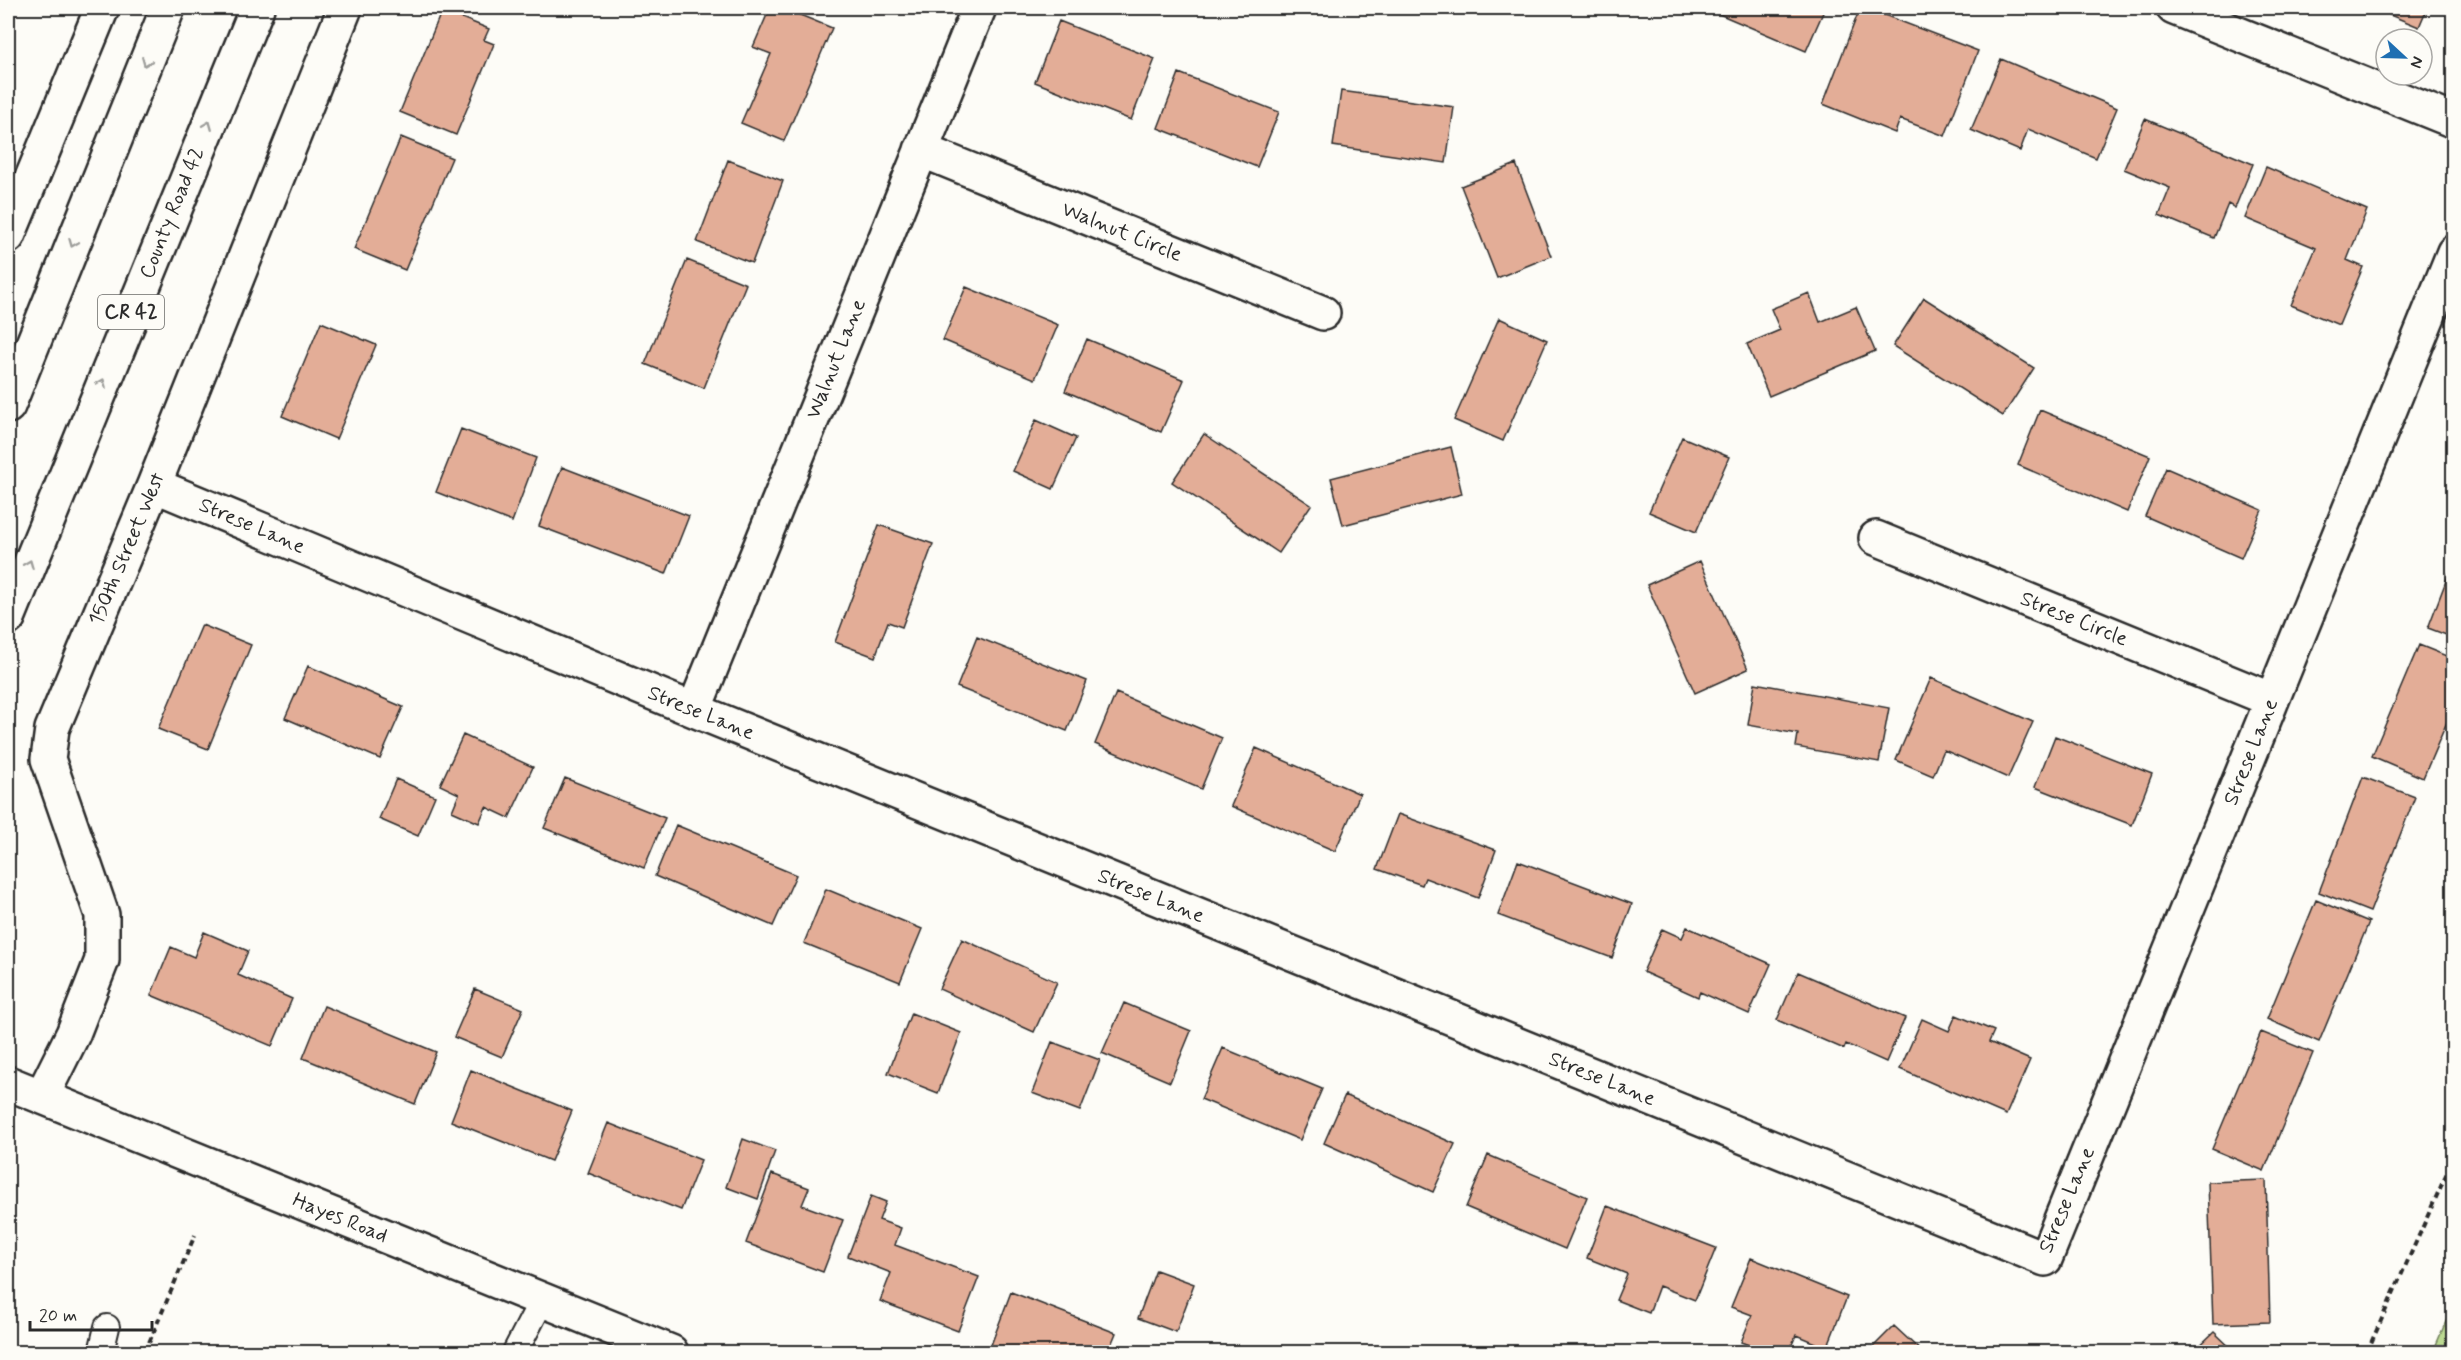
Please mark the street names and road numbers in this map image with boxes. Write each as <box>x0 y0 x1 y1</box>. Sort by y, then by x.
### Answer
street label: County Road 42 <box>133 143 211 283</box>
street label: Walnut Circle <box>1058 195 1186 269</box>
road number: CR 42 <box>98 295 164 329</box>
street label: Walnut Lane <box>799 295 873 423</box>
street label: 150th Street West <box>82 468 172 630</box>
street label: Strese Lane <box>195 491 309 561</box>
street label: Strese Circle <box>2016 585 2132 653</box>
street label: Strese Lane <box>643 679 759 747</box>
street label: Strese Lane <box>2217 694 2285 810</box>
street label: Strese Lane <box>1093 862 1209 930</box>
street label: Strese Lane <box>1544 1045 1660 1113</box>
street label: Strese Lane <box>2032 1143 2102 1257</box>
street label: Hayes Road <box>288 1186 392 1250</box>

